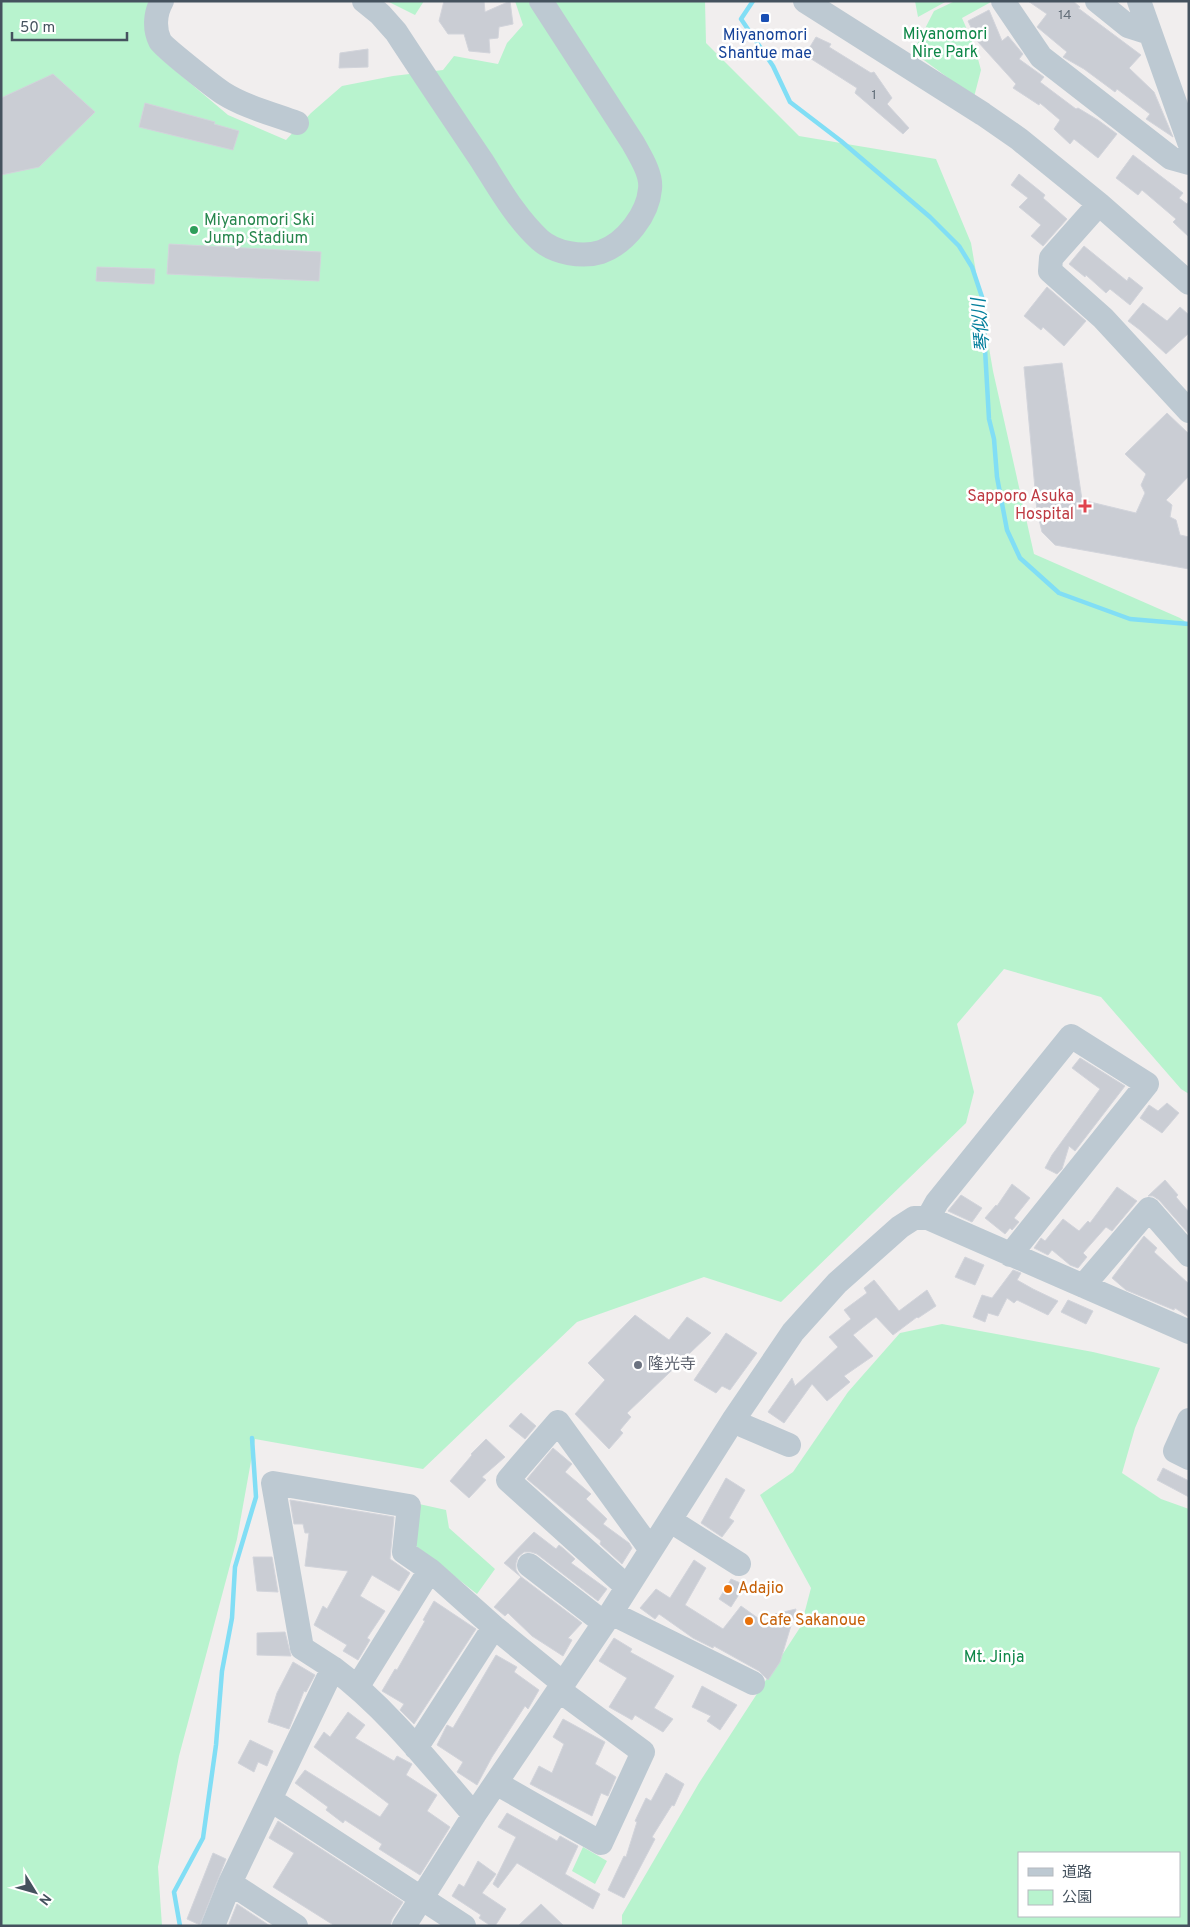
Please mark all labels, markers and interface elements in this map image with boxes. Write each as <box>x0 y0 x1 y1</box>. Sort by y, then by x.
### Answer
house number: 14 <box>1058 7 1072 24</box>
scale bar <box>12 10 128 42</box>
marker: Miyanomori Shantue mae <box>759 12 771 24</box>
text: 50 m <box>20 19 55 38</box>
park label: Miyanomori Nire Park <box>903 25 987 63</box>
place label: Miyanomori Shantue mae <box>718 26 812 64</box>
house number: 1 <box>871 87 877 104</box>
place label: Miyanomori Ski Jump Stadium <box>204 211 315 249</box>
marker: Miyanomori Ski Jump Stadium <box>188 224 200 236</box>
water label: 琴似川 <box>968 295 996 353</box>
place label: Sapporo Asuka Hospital <box>967 487 1074 525</box>
marker: Sapporo Asuka Hospital <box>1078 499 1092 513</box>
place label: 隆光寺 <box>648 1355 696 1375</box>
marker: 隆光寺 <box>632 1359 644 1371</box>
place label: Adajio <box>738 1579 784 1599</box>
marker: Adajio <box>722 1583 734 1595</box>
place label: Cafe Sakanoue <box>759 1611 866 1631</box>
marker: Cafe Sakanoue <box>743 1615 755 1627</box>
park label: Mt. Jinja <box>964 1648 1024 1668</box>
legend <box>1018 1852 1180 1917</box>
text: 道路 <box>1062 1864 1092 1883</box>
north arrow <box>10 1867 60 1917</box>
text: 公園 <box>1062 1889 1092 1908</box>
text: N <box>34 1890 54 1908</box>

